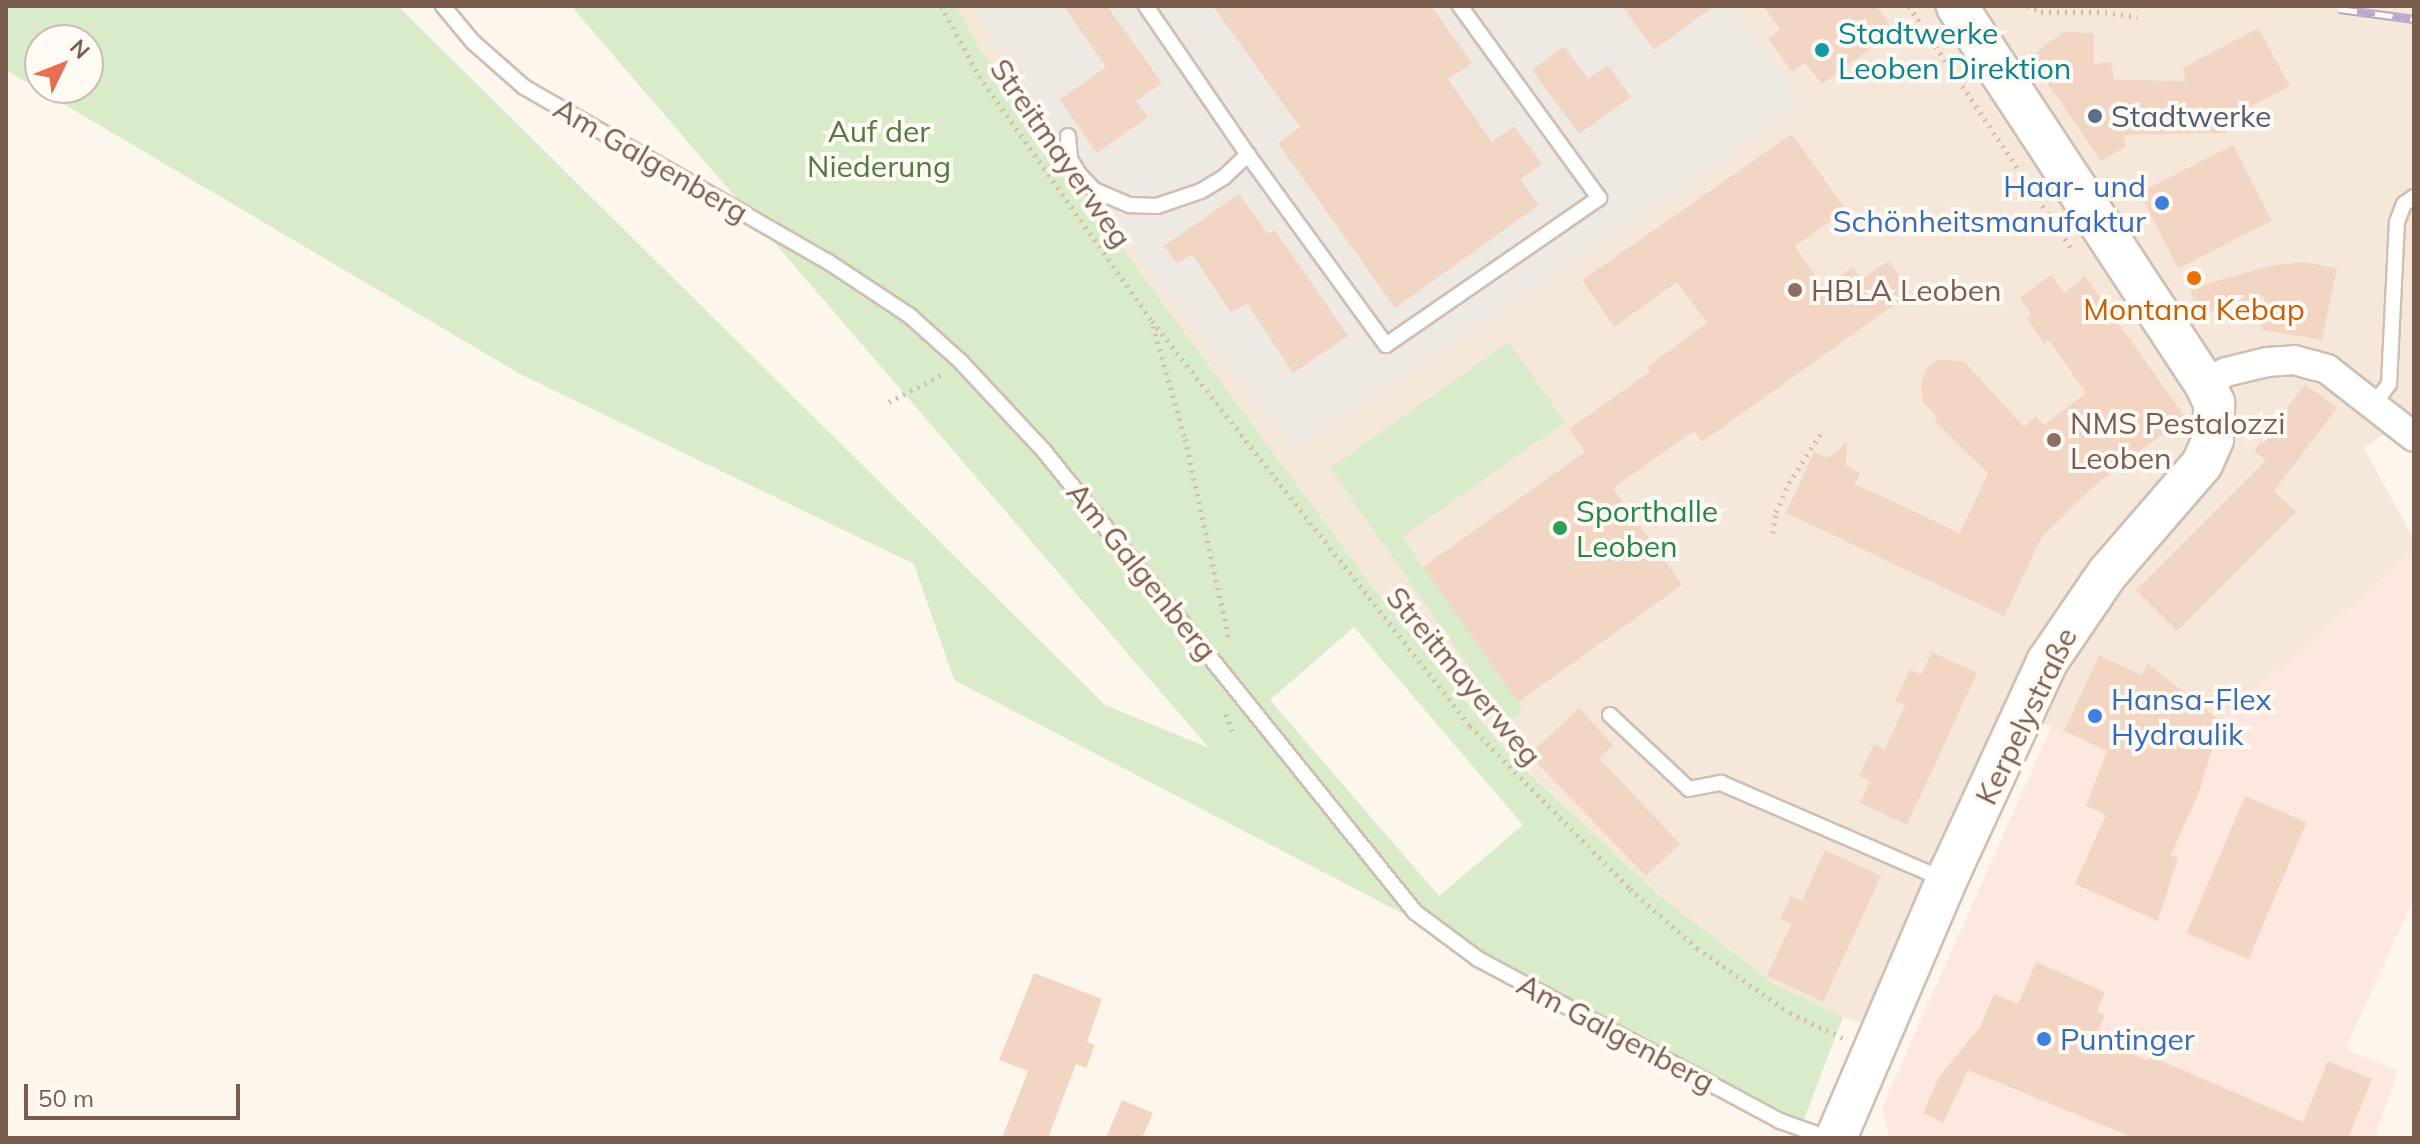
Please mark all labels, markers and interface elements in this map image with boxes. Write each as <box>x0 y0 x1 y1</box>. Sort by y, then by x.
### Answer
place label: Stadtwerke Leoben Direktion <box>1838 15 2071 86</box>
north arrow <box>24 24 104 104</box>
text: N <box>64 33 96 65</box>
marker: Stadtwerke Leoben Direktion <box>1813 41 1831 59</box>
street label: Streitmayerweg <box>983 52 1139 254</box>
street label: Am Galgenberg <box>547 90 755 230</box>
place label: Stadtwerke <box>2111 98 2271 134</box>
marker: Stadtwerke <box>2086 107 2104 125</box>
park label: Auf der Niederung <box>807 113 951 184</box>
place label: Haar- und Schönheitsmanufaktur <box>1833 168 2146 238</box>
marker: Haar- und Schönheitsmanufaktur <box>2153 194 2171 212</box>
marker: Montana Kebap <box>2185 269 2203 287</box>
place label: HBLA Leoben <box>1811 272 2002 308</box>
marker: HBLA Leoben <box>1786 281 1804 299</box>
place label: Montana Kebap <box>2083 291 2305 327</box>
place label: NMS Pestalozzi Leoben <box>2070 405 2285 476</box>
marker: NMS Pestalozzi Leoben <box>2045 431 2063 449</box>
street label: Am Galgenberg <box>1059 475 1225 667</box>
place label: Sporthalle Leoben <box>1576 493 1718 564</box>
marker: Sporthalle Leoben <box>1551 519 1569 537</box>
street label: Streitmayerweg <box>1379 579 1549 773</box>
street label: Kerpelystraße <box>1968 622 2084 810</box>
place label: Hansa-Flex Hydraulik <box>2111 681 2272 752</box>
marker: Hansa-Flex Hydraulik <box>2086 707 2104 725</box>
street label: Am Galgenberg <box>1511 966 1721 1100</box>
place label: Puntinger <box>2060 1021 2195 1057</box>
marker: Puntinger <box>2035 1030 2053 1048</box>
scale bar <box>28 1068 244 1118</box>
text: 50 m <box>38 1083 94 1113</box>

